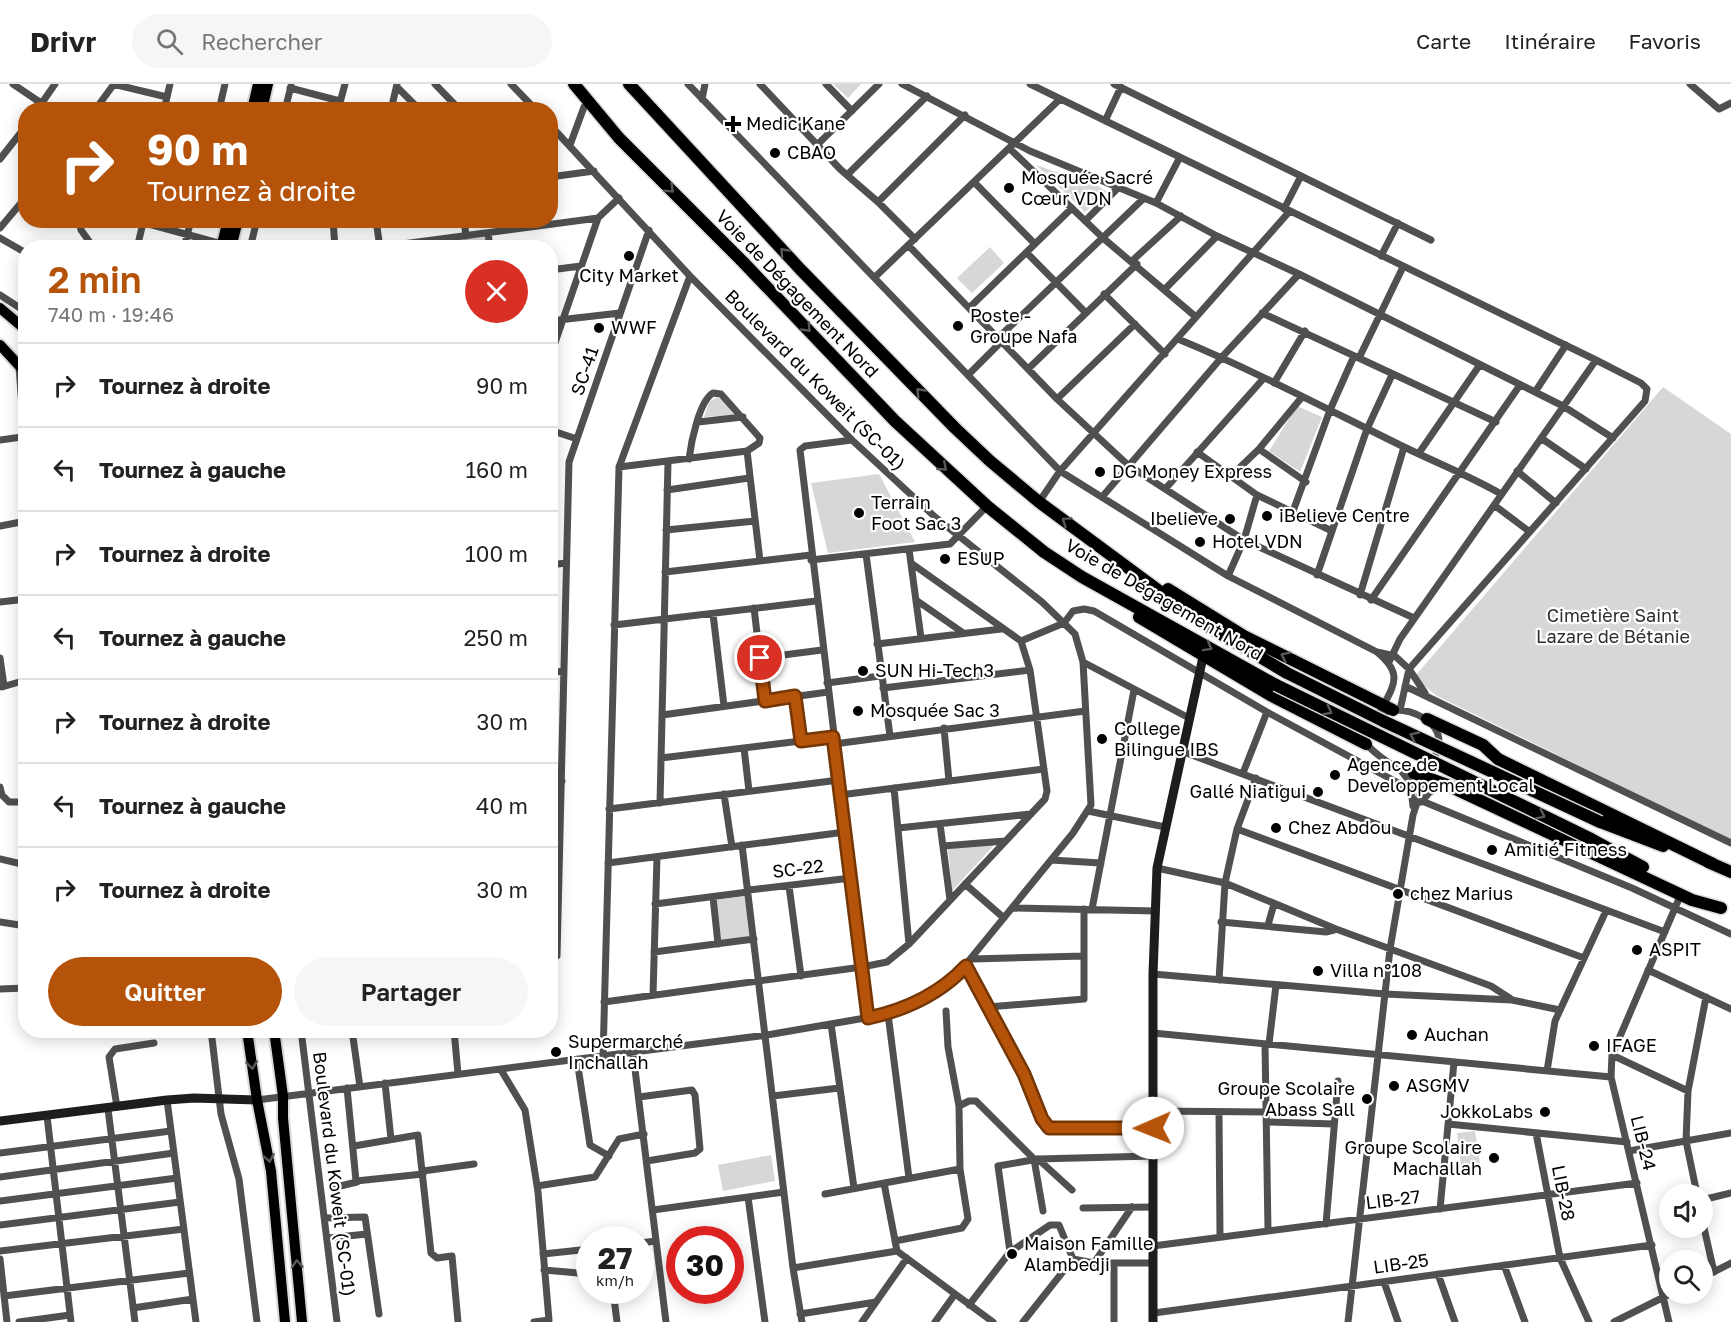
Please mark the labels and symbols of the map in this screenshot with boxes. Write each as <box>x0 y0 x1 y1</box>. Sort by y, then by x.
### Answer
place label: Medic'Kane <box>746 112 845 134</box>
marker: Medic'Kane <box>724 115 742 133</box>
place label: CBAO <box>787 141 836 163</box>
marker: CBAO <box>768 146 782 160</box>
place label: Mosquée Sacré Cœur VDN <box>1021 166 1153 209</box>
marker: Mosquée Sacré Cœur VDN <box>1002 181 1016 195</box>
one-way arrow <box>662 182 673 193</box>
street label: Voie de Dégagement Nord <box>712 205 884 382</box>
one-way arrow <box>781 248 792 259</box>
marker: City Market <box>622 249 636 263</box>
place label: City Market <box>579 264 679 286</box>
street label: Boulevard du Koweit (SC-01) <box>721 284 911 474</box>
place label: Poste - Groupe Nafa <box>970 304 1077 347</box>
place label: WWF <box>611 316 657 338</box>
marker: Poste - Groupe Nafa <box>951 319 965 333</box>
marker: WWF <box>592 321 606 335</box>
one-way arrow <box>799 321 810 332</box>
street label: SC-41 <box>565 343 603 398</box>
one-way arrow <box>916 389 927 400</box>
one-way arrow <box>936 460 947 471</box>
place label: DG Money Express <box>1112 460 1272 482</box>
marker: DG Money Express <box>1093 465 1107 479</box>
place label: Terrain Foot Sac 3 <box>871 491 961 534</box>
place label: iBelieve Centre <box>1279 504 1410 526</box>
marker: Terrain Foot Sac 3 <box>852 506 866 520</box>
place label: Ibelieve <box>1150 507 1218 529</box>
marker: iBelieve Centre <box>1260 509 1274 523</box>
marker: Ibelieve <box>1223 512 1237 526</box>
one-way arrow <box>1061 517 1072 528</box>
place label: Hotel VDN <box>1212 530 1303 552</box>
street label: Voie de Dégagement Nord <box>1062 533 1267 665</box>
marker: Hotel VDN <box>1193 535 1207 549</box>
place label: ESUP <box>957 547 1004 569</box>
marker: ESUP <box>938 552 952 566</box>
park label: Cimetière Saint Lazare de Bétanie <box>1536 604 1690 647</box>
pin <box>734 632 785 683</box>
one-way arrow <box>1202 639 1212 651</box>
one-way arrow <box>1280 652 1291 663</box>
place label: SUN Hi-Tech3 <box>875 659 994 681</box>
marker: SUN Hi-Tech3 <box>856 664 870 678</box>
place label: Mosquée Sac 3 <box>870 699 1000 721</box>
marker: Mosquée Sac 3 <box>851 704 865 718</box>
one-way arrow <box>1322 704 1333 715</box>
place label: College Bilingue IBS <box>1114 717 1219 760</box>
one-way arrow <box>1409 731 1420 743</box>
marker: College Bilingue IBS <box>1095 732 1109 746</box>
place label: Agence de Developpement Local <box>1347 753 1535 796</box>
marker: Agence de Developpement Local <box>1328 768 1342 782</box>
place label: Gallé Niatigui <box>1190 780 1306 802</box>
marker: Gallé Niatigui <box>1311 785 1325 799</box>
one-way arrow <box>1535 808 1546 819</box>
place label: Chez Abdou <box>1288 816 1391 838</box>
marker: Chez Abdou <box>1269 821 1283 835</box>
place label: Amitié Fitness <box>1504 838 1627 860</box>
marker: Amitié Fitness <box>1485 843 1499 857</box>
street label: SC-22 <box>771 854 825 882</box>
place label: chez Marius <box>1410 882 1513 904</box>
marker: chez Marius <box>1391 887 1405 901</box>
place label: ASPIT <box>1649 938 1701 960</box>
marker: ASPIT <box>1630 943 1644 957</box>
place label: Villa n°108 <box>1330 959 1422 981</box>
marker: Villa n°108 <box>1311 964 1325 978</box>
place label: Auchan <box>1424 1023 1489 1045</box>
marker: Auchan <box>1405 1028 1419 1042</box>
place label: Supermarché Inchallah <box>568 1030 683 1073</box>
place label: IFAGE <box>1606 1034 1657 1056</box>
marker: IFAGE <box>1587 1039 1601 1053</box>
marker: Supermarché Inchallah <box>549 1045 563 1059</box>
street label: Boulevard du Koweit (SC-01) <box>309 1050 361 1297</box>
one-way arrow <box>245 1061 258 1070</box>
place label: ASGMV <box>1406 1074 1470 1096</box>
place label: Groupe Scolaire Abass Sall <box>1218 1077 1355 1120</box>
marker: ASGMV <box>1387 1079 1401 1093</box>
marker: Groupe Scolaire Abass Sall <box>1360 1092 1374 1106</box>
position arrow <box>1121 1096 1185 1160</box>
place label: JokkoLabs <box>1440 1100 1533 1122</box>
marker: JokkoLabs <box>1538 1105 1552 1119</box>
street label: LIB-24 <box>1626 1113 1661 1173</box>
place label: Groupe Scolaire Machallah <box>1345 1136 1482 1179</box>
marker: Groupe Scolaire Machallah <box>1487 1151 1501 1165</box>
one-way arrow <box>262 1153 274 1162</box>
street label: LIB-28 <box>1548 1163 1580 1223</box>
street label: LIB-27 <box>1364 1185 1421 1213</box>
speed limit sign: 30 <box>666 1226 744 1304</box>
place label: Maison Famille Alambedji <box>1024 1232 1153 1275</box>
marker: Maison Famille Alambedji <box>1005 1247 1019 1261</box>
street label: LIB-25 <box>1372 1248 1430 1278</box>
one-way arrow <box>291 1259 304 1268</box>

